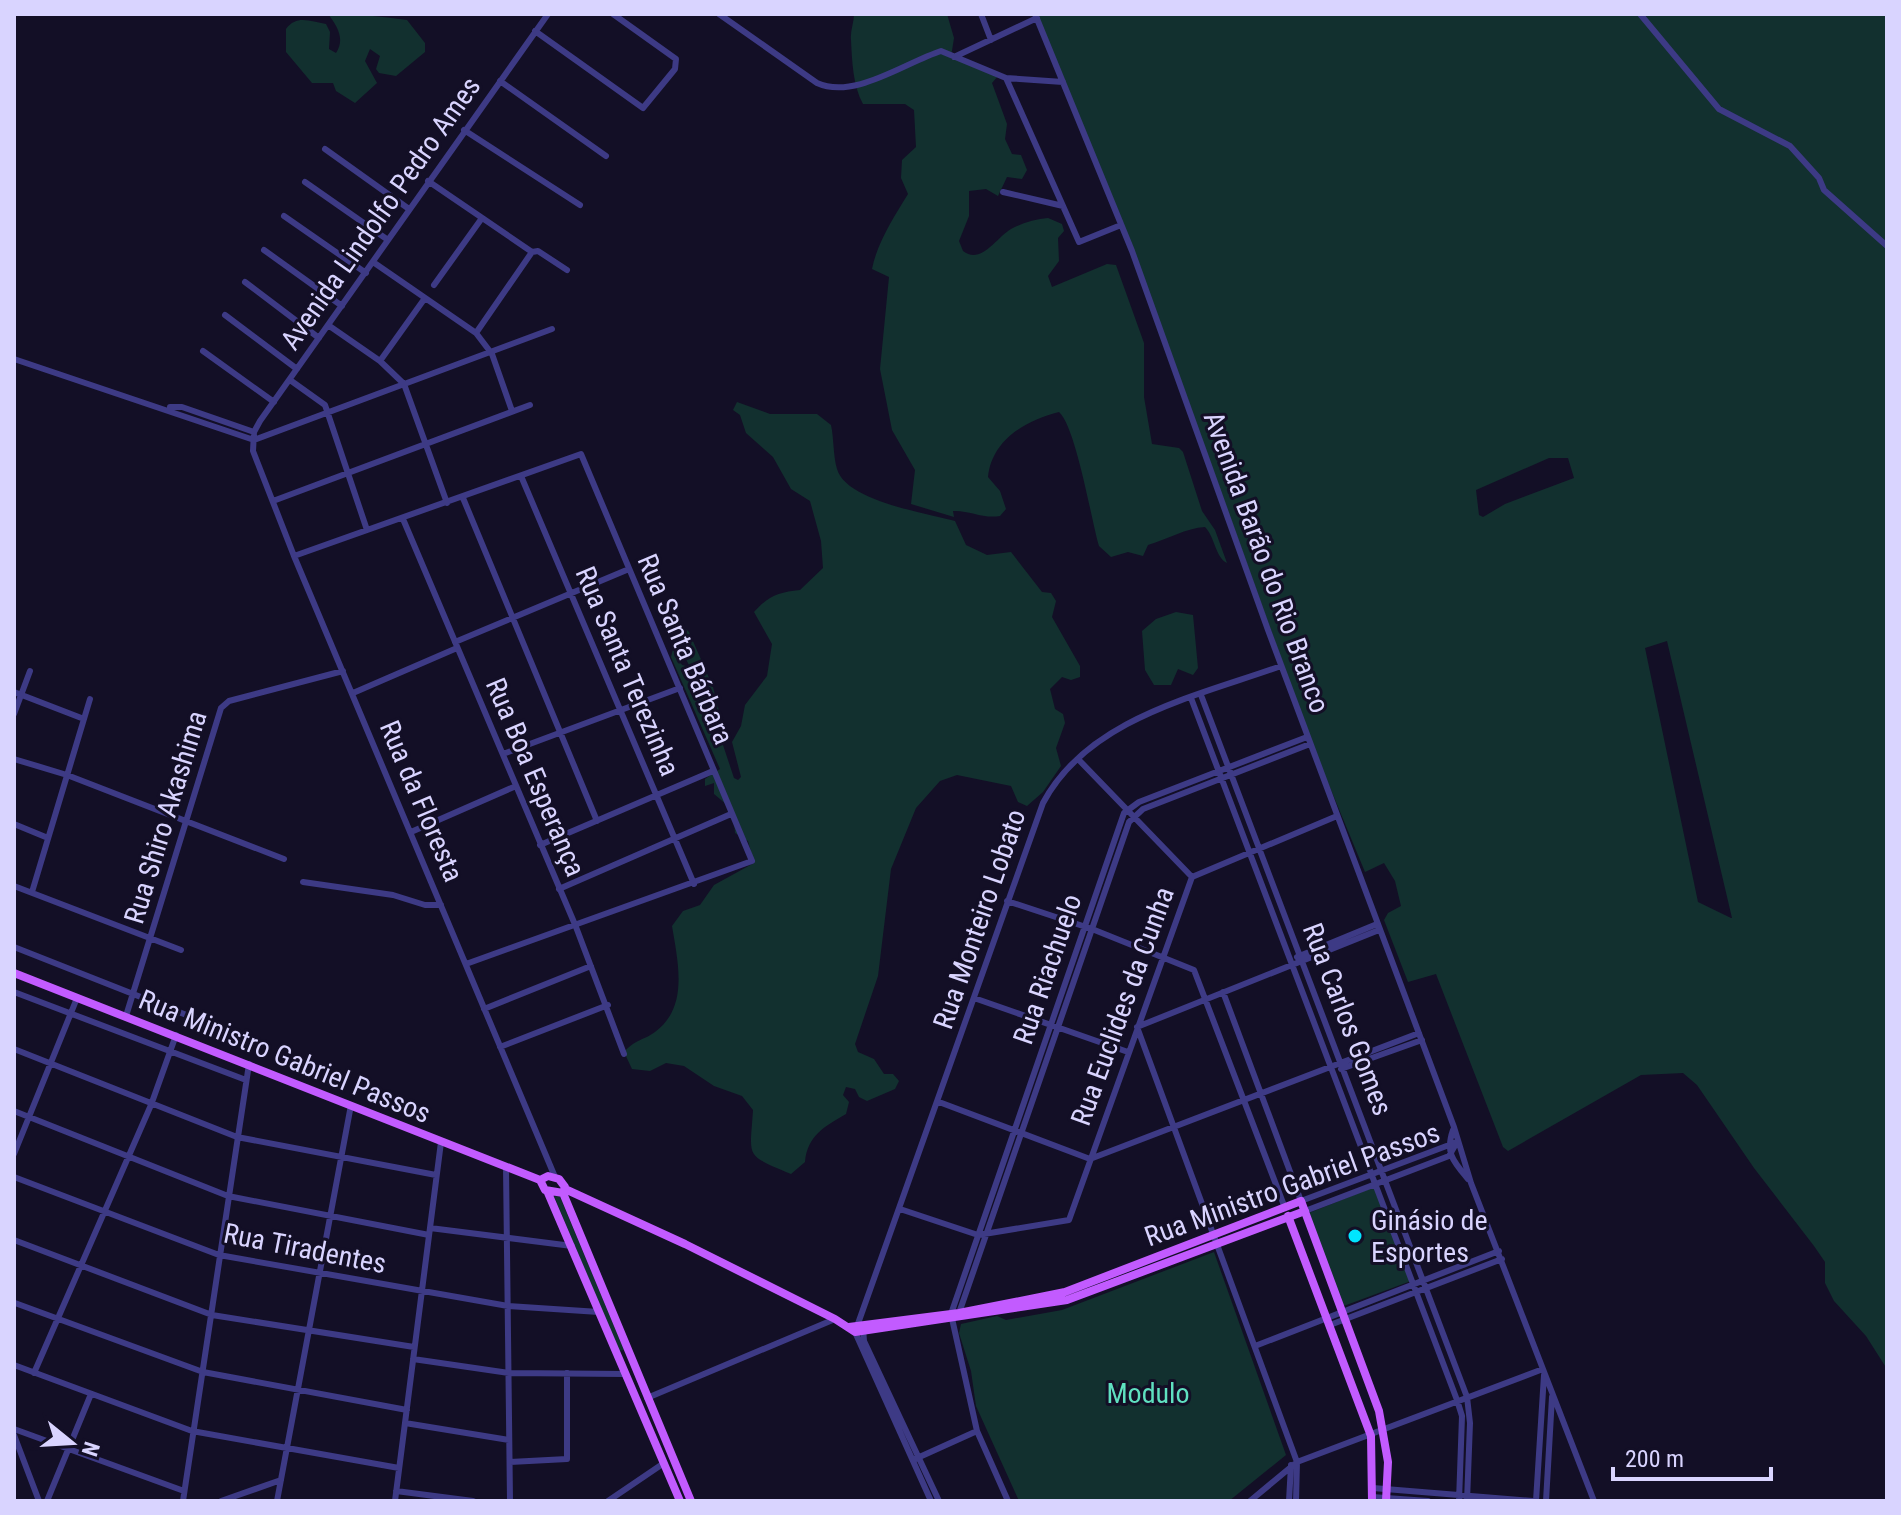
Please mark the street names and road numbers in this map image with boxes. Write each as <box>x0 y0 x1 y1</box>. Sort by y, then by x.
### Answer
street label: Avenida Lindolfo Pedro Ames <box>274 71 487 356</box>
street label: Avenida Barão do Rio Branco <box>1197 407 1336 717</box>
street label: Rua Santa Bárbara <box>631 549 741 749</box>
street label: Rua Santa Terezinha <box>569 562 687 781</box>
street label: Rua Boa Esperança <box>479 673 592 881</box>
street label: Rua Shiro Akashima <box>117 707 214 928</box>
street label: Rua da Floresta <box>373 716 470 887</box>
street label: Rua Monteiro Lobato <box>926 805 1033 1033</box>
street label: Rua Euclides da Cunha <box>1064 883 1181 1130</box>
street label: Rua Riachuelo <box>1006 890 1089 1049</box>
street label: Rua Carlos Gomes <box>1296 918 1399 1120</box>
street label: Rua Ministro Gabriel Passos <box>134 983 435 1130</box>
street label: Rua Ministro Gabriel Passos <box>1140 1116 1444 1253</box>
street label: Rua Tiradentes <box>221 1217 389 1280</box>

